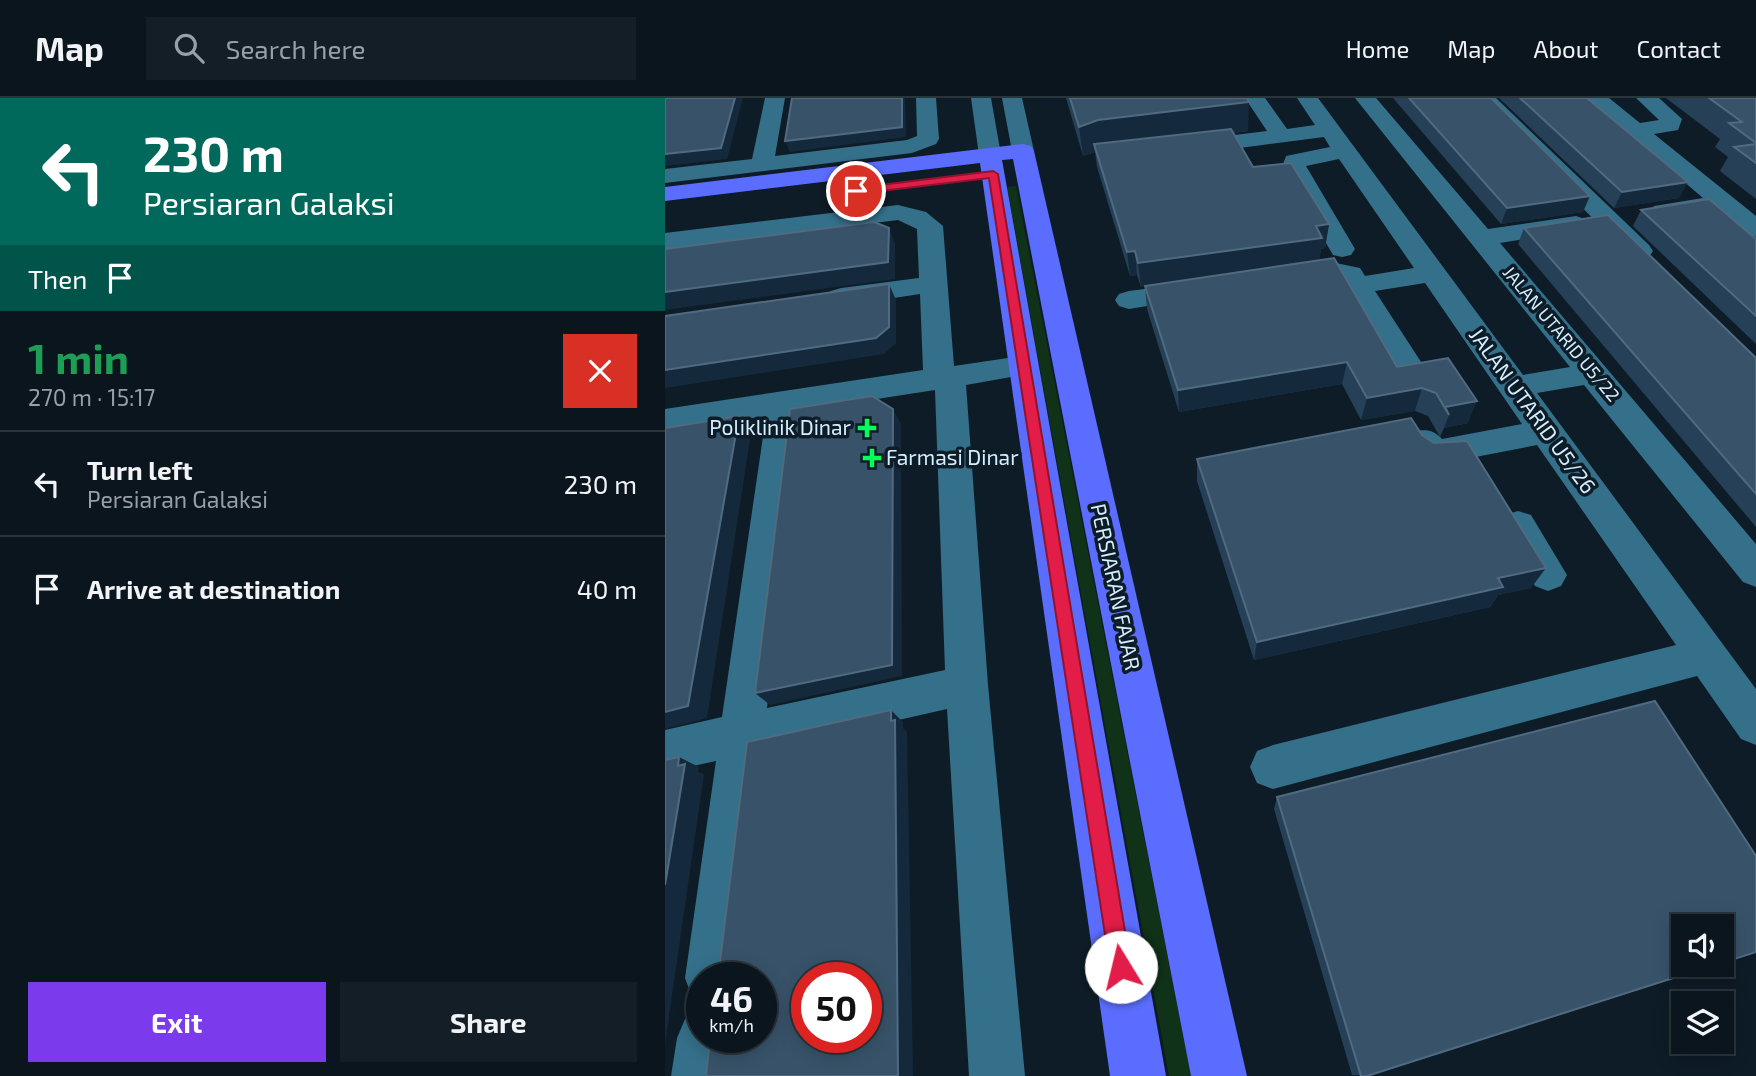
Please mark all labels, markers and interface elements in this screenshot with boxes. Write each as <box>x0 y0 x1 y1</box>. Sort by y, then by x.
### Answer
search box <box>146 17 636 80</box>
text: Map <box>35 28 104 68</box>
icon: search <box>170 29 208 67</box>
text: Search here <box>226 33 365 64</box>
text: Home <box>1346 34 1409 63</box>
text: Map <box>1447 34 1495 63</box>
text: About <box>1533 34 1599 63</box>
text: Contact <box>1637 34 1721 63</box>
text: 230 m <box>143 123 284 182</box>
icon: left <box>28 126 119 217</box>
pin <box>826 161 886 221</box>
icon: arrive <box>837 172 875 210</box>
text: Persiaran Galaksi <box>143 183 395 221</box>
icon: arrive <box>101 259 139 297</box>
street label: JALAN UTARID U5/22 <box>1499 261 1625 406</box>
text: Then <box>28 263 87 294</box>
street label: JALAN UTARID U5/26 <box>1465 322 1602 498</box>
text: 1 min <box>28 332 129 382</box>
button: close <box>563 334 637 408</box>
text: 270 m · 15:17 <box>28 383 155 411</box>
place label: Poliklinik Dinar <box>709 414 852 439</box>
marker: Poliklinik Dinar <box>857 418 877 438</box>
place label: Farmasi Dinar <box>886 444 1019 469</box>
marker: Farmasi Dinar <box>864 450 880 466</box>
text: Turn left <box>87 454 193 485</box>
icon: left <box>28 465 66 503</box>
text: 230 m <box>564 468 637 499</box>
text: Persiaran Galaksi <box>87 485 268 513</box>
street label: PERSIARAN FAJAR <box>1087 501 1146 672</box>
icon: arrive <box>28 570 66 608</box>
text: Arrive at destination <box>87 573 340 604</box>
text: 40 m <box>577 573 637 604</box>
map controls <box>1671 914 1734 1054</box>
button: sound <box>1671 914 1734 977</box>
position arrow <box>1084 930 1158 1004</box>
speed limit sign: 50 <box>791 962 882 1053</box>
text: 46 <box>710 977 753 1019</box>
button: Exit <box>28 982 326 1062</box>
button: Share <box>340 982 637 1062</box>
button: layers <box>1671 991 1734 1054</box>
text: km/h <box>709 1014 754 1036</box>

